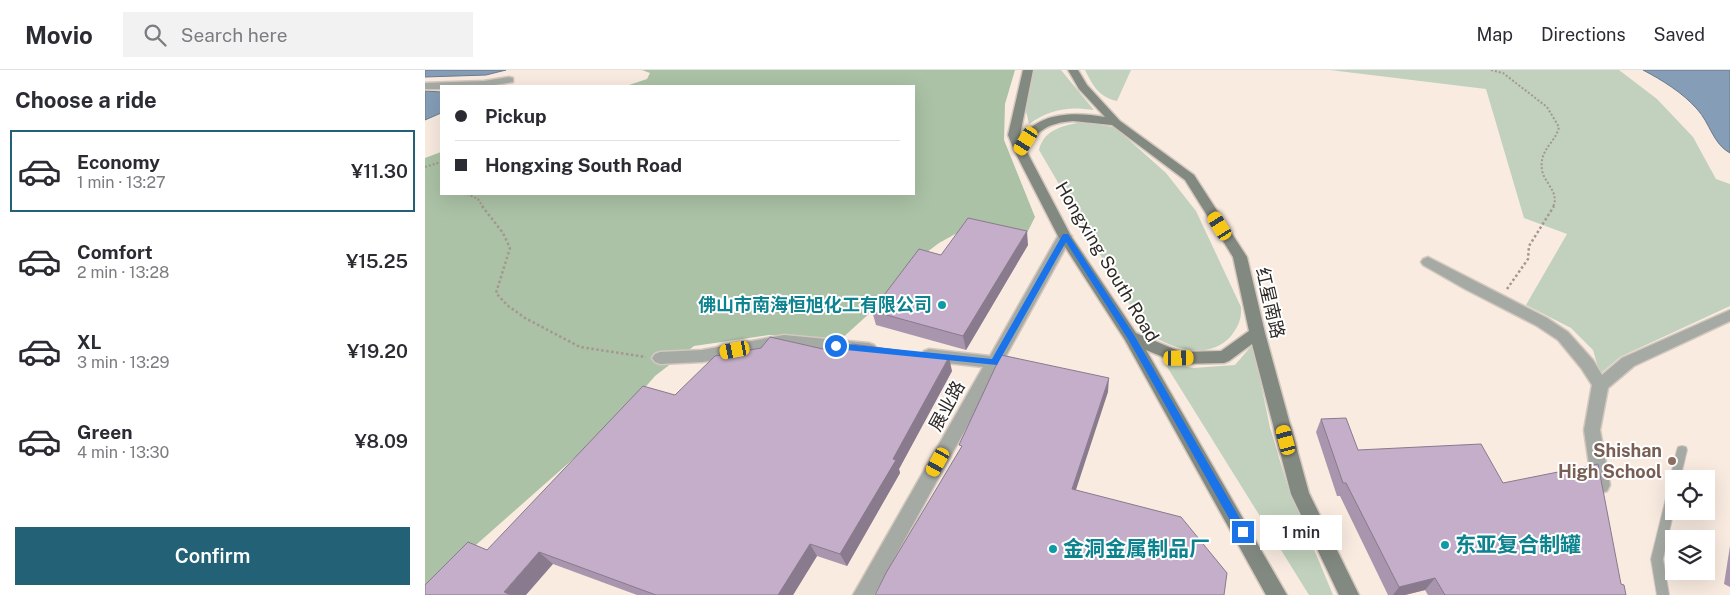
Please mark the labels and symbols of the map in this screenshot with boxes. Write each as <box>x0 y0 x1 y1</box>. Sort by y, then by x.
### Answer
car <box>1011 124 1040 158</box>
street label: Hongxing South Road <box>1051 178 1164 346</box>
car <box>1205 209 1234 243</box>
street label: 红星南路 <box>1252 265 1289 340</box>
place label: 佛山市南海恒旭化工有限公司 <box>698 294 932 315</box>
marker: 佛山市南海恒旭化工有限公司 <box>936 299 948 311</box>
route start <box>825 335 847 357</box>
car <box>718 340 751 360</box>
car <box>1163 350 1194 366</box>
street label: 展业路 <box>924 377 969 434</box>
car <box>1274 424 1297 456</box>
place label: Shishan High School <box>1558 440 1662 482</box>
car <box>924 445 951 479</box>
marker: Shishan High School <box>1666 455 1678 467</box>
callout: 1 min <box>1261 514 1343 550</box>
route end <box>1232 521 1254 543</box>
place label: 东亚复合制罐 <box>1455 532 1581 557</box>
place label: 金洞金属制品厂 <box>1063 536 1210 561</box>
marker: 东亚复合制罐 <box>1439 539 1451 551</box>
marker: 金洞金属制品厂 <box>1047 543 1059 555</box>

